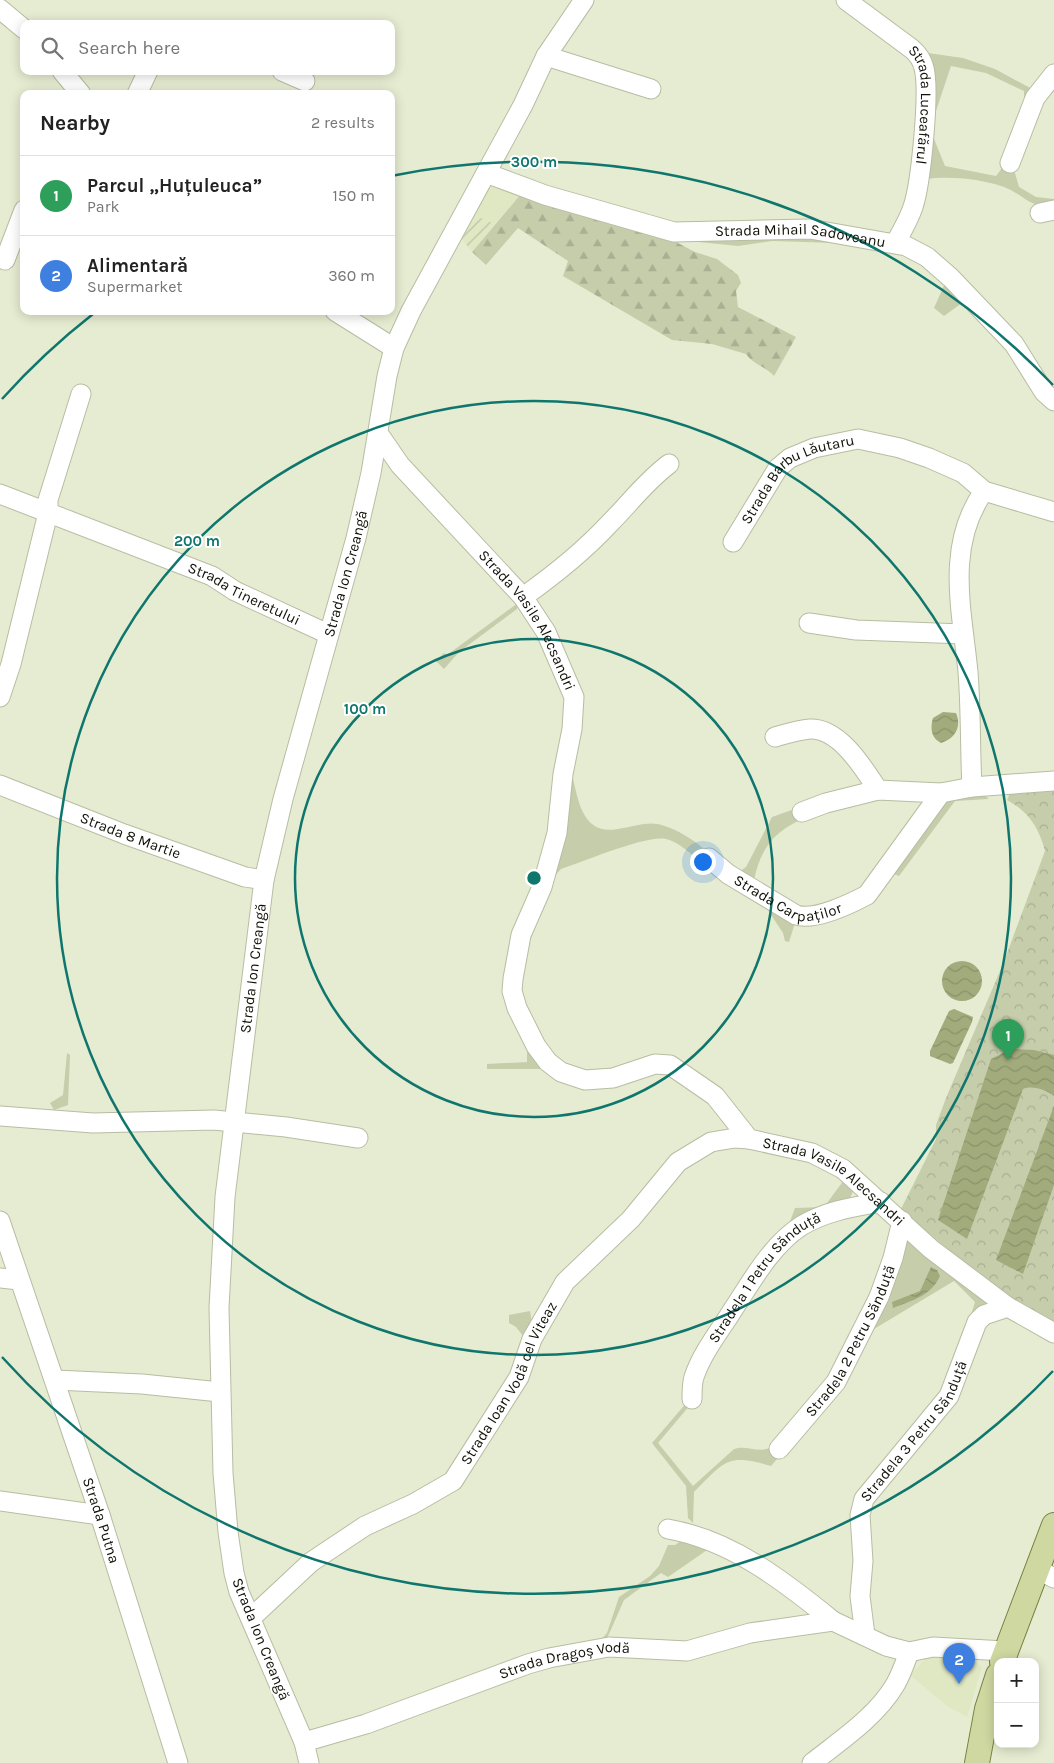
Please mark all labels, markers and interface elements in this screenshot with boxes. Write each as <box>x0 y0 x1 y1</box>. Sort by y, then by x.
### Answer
search box <box>20 20 395 75</box>
icon: search <box>38 34 66 62</box>
text: Search here <box>78 37 180 59</box>
street label: Strada Luceafărul <box>905 41 935 165</box>
text: Nearby <box>40 111 110 135</box>
text: 2 results <box>311 113 375 132</box>
text: 300 m <box>511 153 557 171</box>
text: Parcul „Huțuleuca” <box>87 175 262 197</box>
text: 1 <box>53 186 59 205</box>
text: 150 m <box>332 186 375 205</box>
text: Park <box>87 197 119 216</box>
street label: Strada Mihail Sadoveanu <box>715 220 887 251</box>
text: Alimentară <box>87 255 188 277</box>
text: 2 <box>51 266 61 285</box>
text: 360 m <box>328 266 375 285</box>
text: Supermarket <box>87 277 183 296</box>
street label: Strada Barbu Lăutaru <box>737 431 856 527</box>
street label: Strada Ion Creangă <box>320 509 371 639</box>
text: 200 m <box>174 532 220 550</box>
street label: Strada Vasile Alecsandri <box>475 546 579 693</box>
street label: Strada Tineretului <box>185 559 303 629</box>
text: 100 m <box>344 700 386 718</box>
street label: Strada 8 Martie <box>78 809 183 862</box>
your location <box>690 849 716 875</box>
centre of rings <box>525 869 543 887</box>
street label: Strada Carpaților <box>731 871 845 925</box>
street label: Strada Ion Creangă <box>236 902 270 1034</box>
pin: 1 <box>992 1019 1024 1060</box>
street label: Strada Vasile Alecsandri <box>761 1133 908 1230</box>
street label: Stradela 1 Petru Sănduță <box>705 1208 823 1346</box>
street label: Stradela 2 Petru Sănduță <box>802 1262 899 1420</box>
street label: Strada Ioan Vodă cel Viteaz <box>457 1298 561 1468</box>
street label: Stradela 3 Petru Sănduță <box>857 1358 971 1505</box>
street label: Strada Putna <box>79 1475 124 1566</box>
street label: Strada Ion Creangă <box>228 1575 294 1703</box>
street label: Strada Dragoș Vodă <box>496 1637 630 1683</box>
pin: 2 <box>943 1643 975 1684</box>
map controls <box>994 1658 1039 1748</box>
button: + <box>994 1658 1039 1703</box>
button: − <box>994 1703 1039 1748</box>

